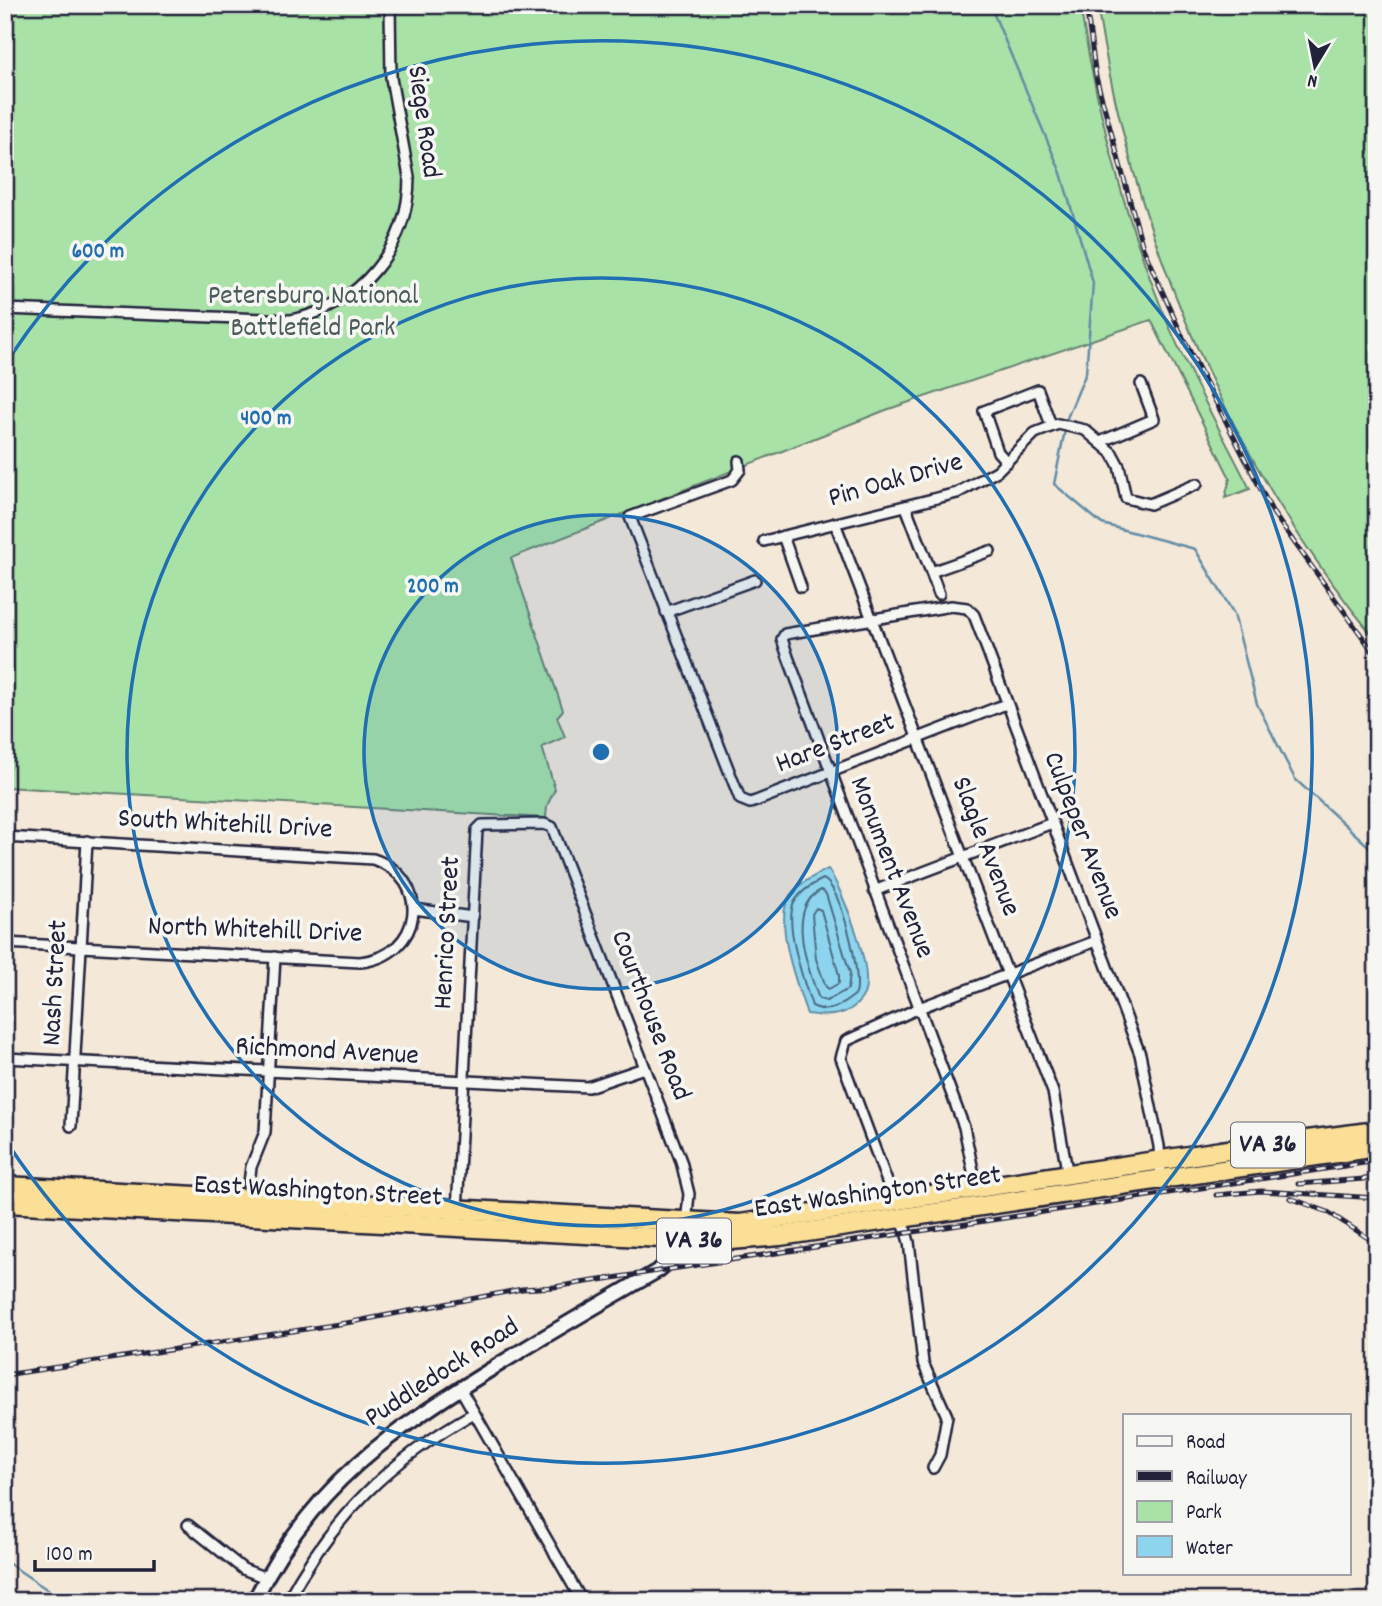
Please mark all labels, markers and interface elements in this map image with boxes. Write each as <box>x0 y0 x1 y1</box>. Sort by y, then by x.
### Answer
north arrow <box>1280 32 1350 102</box>
street label: Siege Road <box>394 63 450 181</box>
text: N <box>1306 65 1320 93</box>
text: 600 m <box>72 238 124 268</box>
park label: Petersburg National Battlefield Park <box>208 278 419 350</box>
text: 400 m <box>241 405 291 435</box>
street label: Pin Oak Drive <box>824 444 968 520</box>
text: 200 m <box>407 573 459 603</box>
street label: Hare Street <box>771 704 901 786</box>
centre of rings <box>589 740 613 764</box>
street label: Culpeper Avenue <box>1031 746 1131 926</box>
street label: Monument Avenue <box>837 771 943 965</box>
street label: Slagle Avenue <box>939 771 1029 923</box>
street label: South Whitehill Drive <box>117 800 333 852</box>
street label: Henrico Street <box>425 855 473 1011</box>
street label: North Whitehill Drive <box>147 908 363 956</box>
street label: Nash Street <box>34 919 80 1047</box>
street label: Courthouse Road <box>598 925 700 1107</box>
street label: Richmond Avenue <box>234 1028 420 1078</box>
road number: VA 36 <box>1231 1122 1305 1168</box>
street label: East Washington Street <box>752 1157 1004 1231</box>
street label: East Washington Street <box>193 1167 443 1219</box>
road number: VA 36 <box>657 1218 731 1264</box>
street label: Puddledock Road <box>358 1309 528 1439</box>
legend <box>1123 1414 1350 1574</box>
text: Road <box>1186 1429 1225 1459</box>
text: Railway <box>1186 1465 1247 1495</box>
text: Park <box>1186 1499 1222 1529</box>
scale bar <box>35 1529 154 1573</box>
text: Water <box>1186 1535 1233 1565</box>
text: 100 m <box>46 1541 93 1571</box>

